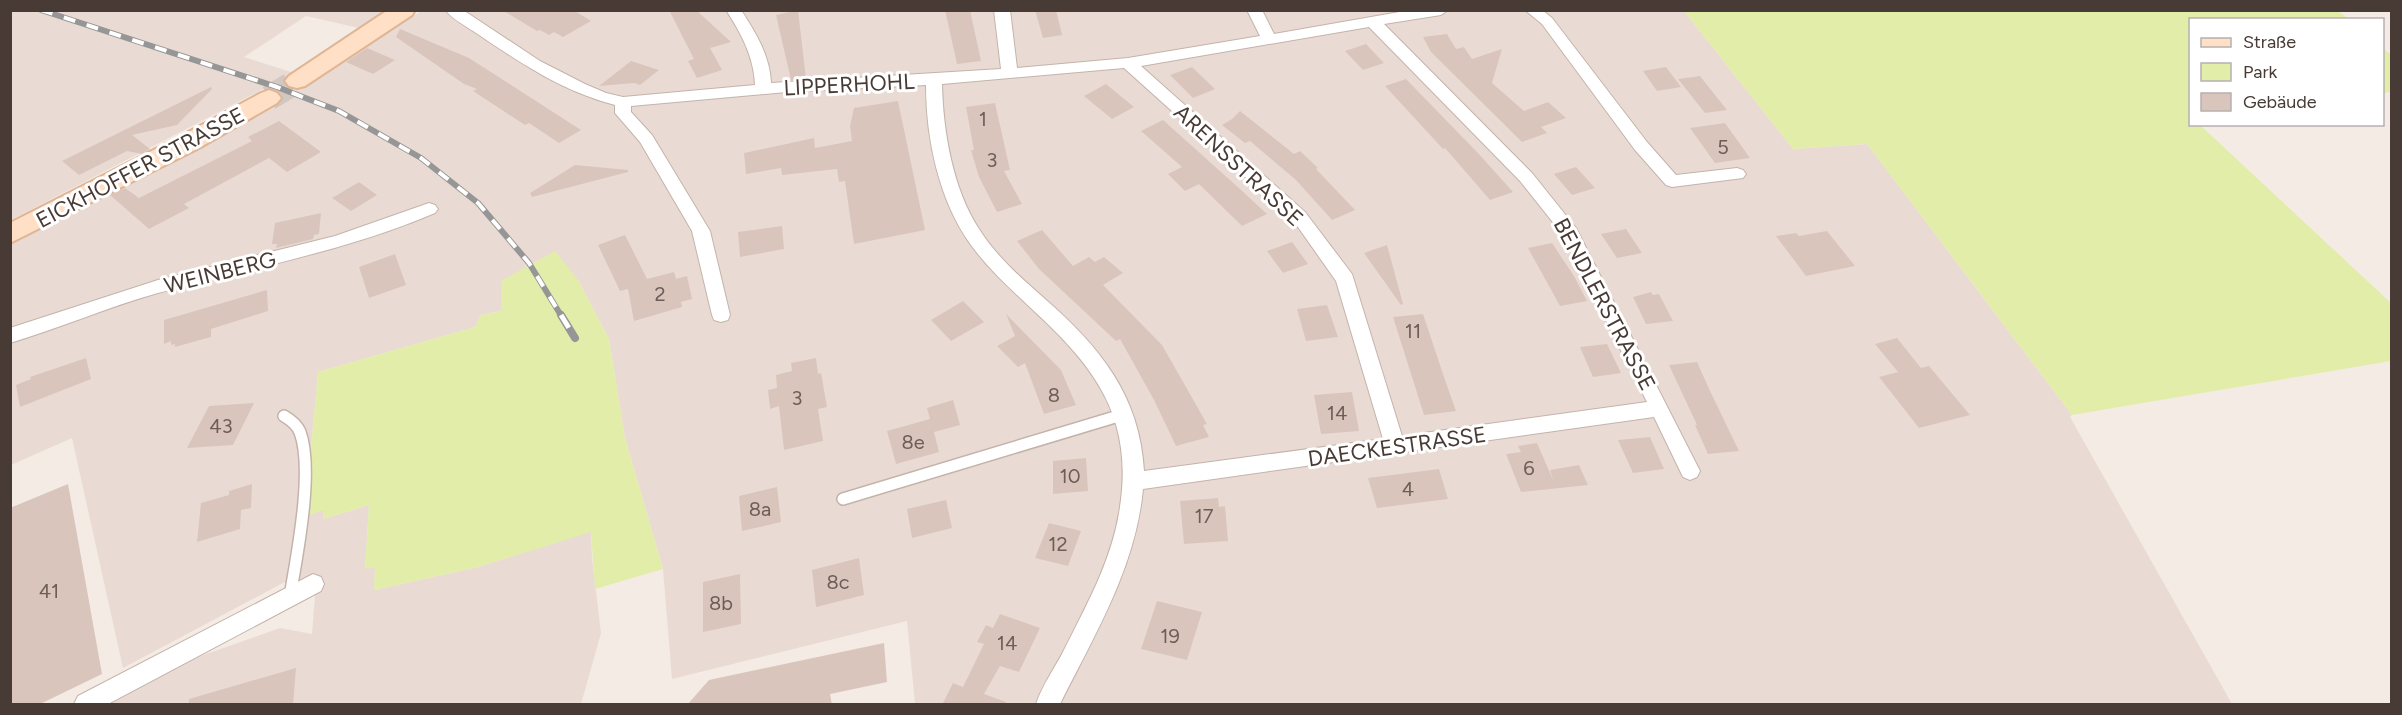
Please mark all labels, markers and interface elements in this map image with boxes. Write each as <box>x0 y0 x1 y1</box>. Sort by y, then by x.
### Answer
legend <box>2189 18 2384 126</box>
text: Straße <box>2243 31 2296 53</box>
text: Park <box>2243 61 2278 83</box>
street label: LIPPERHOHL <box>783 68 916 101</box>
text: Gebäude <box>2243 91 2317 113</box>
street label: ARENSSTRASSE <box>1169 99 1309 232</box>
street label: EICKHOFFER STRASSE <box>31 101 249 234</box>
house number: 1 <box>979 107 987 131</box>
house number: 5 <box>1717 135 1729 159</box>
house number: 3 <box>987 148 997 172</box>
street label: BENDLERSTRASSE <box>1548 213 1661 395</box>
street label: WEINBERG <box>162 246 279 299</box>
house number: 2 <box>654 282 666 306</box>
house number: 11 <box>1405 319 1421 343</box>
house number: 8 <box>1048 383 1060 407</box>
house number: 3 <box>792 386 802 410</box>
house number: 14 <box>1327 401 1347 425</box>
house number: 43 <box>209 414 233 438</box>
street label: DAECKESTRASSE <box>1306 421 1488 472</box>
house number: 8e <box>901 430 925 454</box>
house number: 6 <box>1523 456 1535 480</box>
house number: 10 <box>1059 464 1081 488</box>
house number: 4 <box>1402 477 1414 501</box>
house number: 8a <box>749 497 771 521</box>
house number: 17 <box>1195 504 1214 528</box>
house number: 12 <box>1048 532 1068 556</box>
house number: 8c <box>826 570 850 594</box>
house number: 41 <box>39 579 59 603</box>
house number: 8b <box>709 591 733 615</box>
house number: 19 <box>1160 624 1180 648</box>
house number: 14 <box>997 631 1017 655</box>

